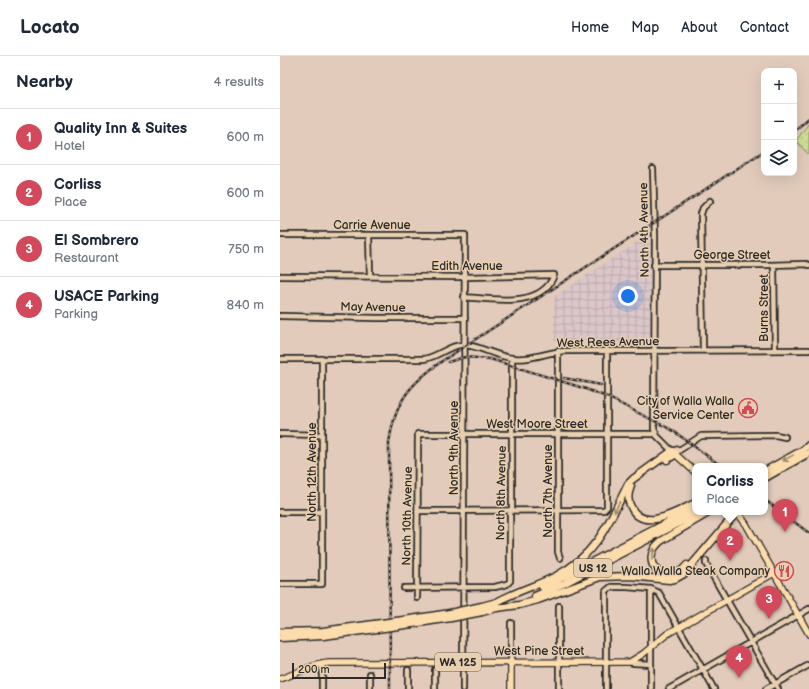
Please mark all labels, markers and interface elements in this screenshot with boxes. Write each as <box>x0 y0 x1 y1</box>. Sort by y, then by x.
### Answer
text: Locato <box>20 16 80 39</box>
text: Home <box>571 19 609 36</box>
text: Map <box>631 19 659 36</box>
text: About <box>681 19 718 36</box>
text: Contact <box>740 19 789 36</box>
map controls <box>761 68 797 176</box>
button: + <box>761 68 797 104</box>
text: Nearby <box>16 72 73 92</box>
text: 4 results <box>214 74 264 90</box>
button: − <box>761 104 797 140</box>
text: Quality Inn & Suites <box>54 119 187 138</box>
text: 1 <box>26 129 32 145</box>
text: 600 m <box>227 129 264 145</box>
text: Hotel <box>54 138 85 154</box>
button: layers <box>761 140 797 176</box>
text: Corliss <box>54 175 101 194</box>
street label: North 4th Avenue <box>636 182 653 278</box>
text: 2 <box>25 185 33 201</box>
text: 600 m <box>227 185 264 201</box>
text: Place <box>54 194 87 210</box>
street label: Carrie Avenue <box>333 218 411 233</box>
text: El Sombrero <box>54 231 139 250</box>
text: 3 <box>25 241 33 257</box>
text: 750 m <box>228 241 264 257</box>
street label: George Street <box>693 248 771 263</box>
text: Restaurant <box>54 250 119 266</box>
street label: Edith Avenue <box>431 259 503 274</box>
street label: Burns Street <box>757 274 772 342</box>
your location <box>618 286 638 306</box>
text: USACE Parking <box>54 287 159 306</box>
text: 4 <box>25 297 33 313</box>
text: 840 m <box>227 297 264 313</box>
street label: May Avenue <box>340 299 406 316</box>
text: Parking <box>54 306 98 322</box>
street label: West Rees Avenue <box>557 334 659 351</box>
place label: City of Walla Walla Service Center <box>637 394 735 423</box>
public building icon: City of Walla Walla Service Center <box>737 397 759 419</box>
street label: North 9th Avenue <box>447 401 462 495</box>
street label: West Moore Street <box>486 417 588 432</box>
street label: North 12th Avenue <box>305 422 320 522</box>
street label: North 7th Avenue <box>541 444 556 538</box>
street label: North 8th Avenue <box>493 446 510 540</box>
one-way arrow <box>783 455 795 462</box>
popup <box>692 463 768 515</box>
street label: North 10th Avenue <box>399 466 416 566</box>
text: Corliss <box>706 472 754 491</box>
text: Place <box>706 491 739 507</box>
pin: 1 <box>772 499 798 532</box>
one-way arrow <box>613 501 620 513</box>
pin: 2 <box>717 528 743 561</box>
one-way arrow <box>650 548 658 561</box>
road number: US 12 <box>574 559 612 577</box>
restaurant icon: Walla Walla Steak Company <box>773 560 795 582</box>
place label: Walla Walla Steak Company <box>621 564 771 579</box>
pin: 3 <box>756 586 782 619</box>
street label: West Pine Street <box>494 644 585 659</box>
pin: 4 <box>726 645 752 678</box>
road number: WA 125 <box>435 653 481 671</box>
scale bar <box>292 661 386 680</box>
text: 200 m <box>298 663 330 676</box>

